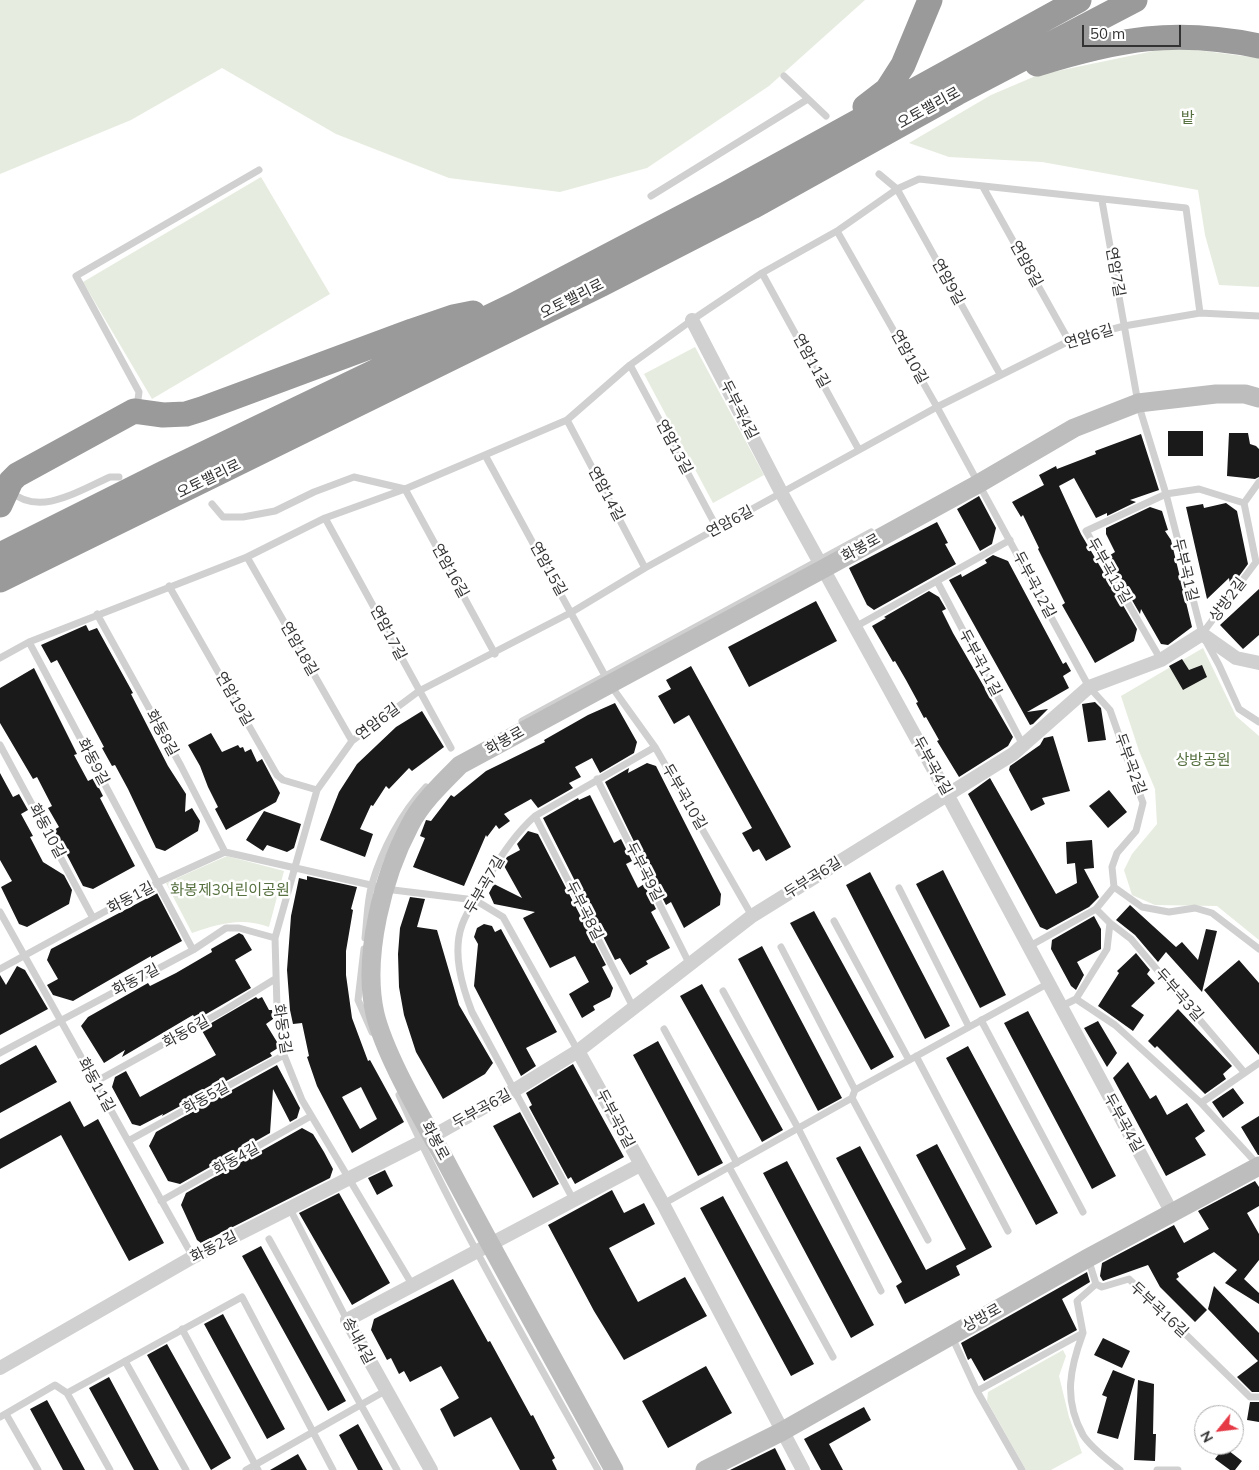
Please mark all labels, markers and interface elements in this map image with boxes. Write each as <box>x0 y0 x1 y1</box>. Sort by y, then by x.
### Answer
scale bar <box>1084 15 1183 47</box>
text: 50 m <box>1090 24 1125 43</box>
street label: 오토밸리로 <box>894 83 964 133</box>
park label: 밭 <box>1181 109 1195 127</box>
street label: 연암8길 <box>1006 238 1046 290</box>
street label: 연암7길 <box>1102 246 1128 298</box>
street label: 연암9길 <box>928 256 968 308</box>
street label: 오토밸리로 <box>537 275 607 323</box>
street label: 연암6길 <box>1062 321 1116 353</box>
street label: 연암10길 <box>887 327 931 387</box>
street label: 연암11길 <box>789 331 833 391</box>
street label: 두부곡4길 <box>716 377 762 443</box>
street label: 연암13길 <box>652 417 696 477</box>
street label: 오토밸리로 <box>174 456 244 502</box>
street label: 연암14길 <box>584 464 628 524</box>
street label: 연암6길 <box>704 502 756 542</box>
street label: 화봉로 <box>839 530 883 566</box>
street label: 두부곡13길 <box>1083 535 1135 607</box>
street label: 두부곡1길 <box>1169 537 1201 603</box>
street label: 연암15길 <box>526 539 570 599</box>
street label: 연암16길 <box>428 541 472 601</box>
street label: 두부곡12길 <box>1009 548 1059 622</box>
street label: 상방2길 <box>1206 574 1250 626</box>
street label: 연암17길 <box>366 603 410 663</box>
street label: 연암18길 <box>276 619 322 679</box>
street label: 두부곡11길 <box>955 626 1005 700</box>
street label: 연암19길 <box>211 669 257 729</box>
street label: 연암6길 <box>352 700 404 744</box>
street label: 화동8길 <box>142 707 182 759</box>
street label: 화봉로 <box>483 723 527 759</box>
street label: 두부곡2길 <box>1111 731 1149 797</box>
street label: 두부곡4길 <box>909 734 955 798</box>
street label: 화동9길 <box>73 736 113 788</box>
park label: 상방공원 <box>1175 751 1231 769</box>
street label: 두부곡10길 <box>658 761 710 833</box>
street label: 화동10길 <box>25 801 69 861</box>
street label: 두부곡9길 <box>621 839 667 905</box>
street label: 두부곡7길 <box>461 853 509 917</box>
street label: 두부곡6길 <box>781 853 845 903</box>
street label: 화동1길 <box>105 878 157 918</box>
street label: 두부곡8길 <box>561 878 607 944</box>
park label: 화봉제3어린이공원 <box>170 881 290 899</box>
street label: 화동7길 <box>110 960 162 1000</box>
street label: 두부곡3길 <box>1151 965 1207 1025</box>
street label: 화동3길 <box>269 1003 295 1055</box>
street label: 화동6길 <box>160 1012 212 1052</box>
street label: 화동11길 <box>74 1055 118 1115</box>
street label: 화동5길 <box>180 1078 232 1118</box>
street label: 두부곡6길 <box>450 1086 514 1132</box>
street label: 두부곡5길 <box>592 1086 638 1152</box>
street label: 두부곡4길 <box>1100 1091 1146 1155</box>
street label: 화봉로 <box>417 1118 453 1164</box>
street label: 화동4길 <box>210 1139 262 1179</box>
street label: 화동2길 <box>187 1228 241 1266</box>
street label: 두부곡16길 <box>1126 1278 1192 1342</box>
street label: 상방로 <box>960 1300 1004 1336</box>
street label: 송내4길 <box>338 1315 378 1367</box>
north arrow <box>1194 1405 1244 1455</box>
text: N <box>1196 1428 1217 1446</box>

